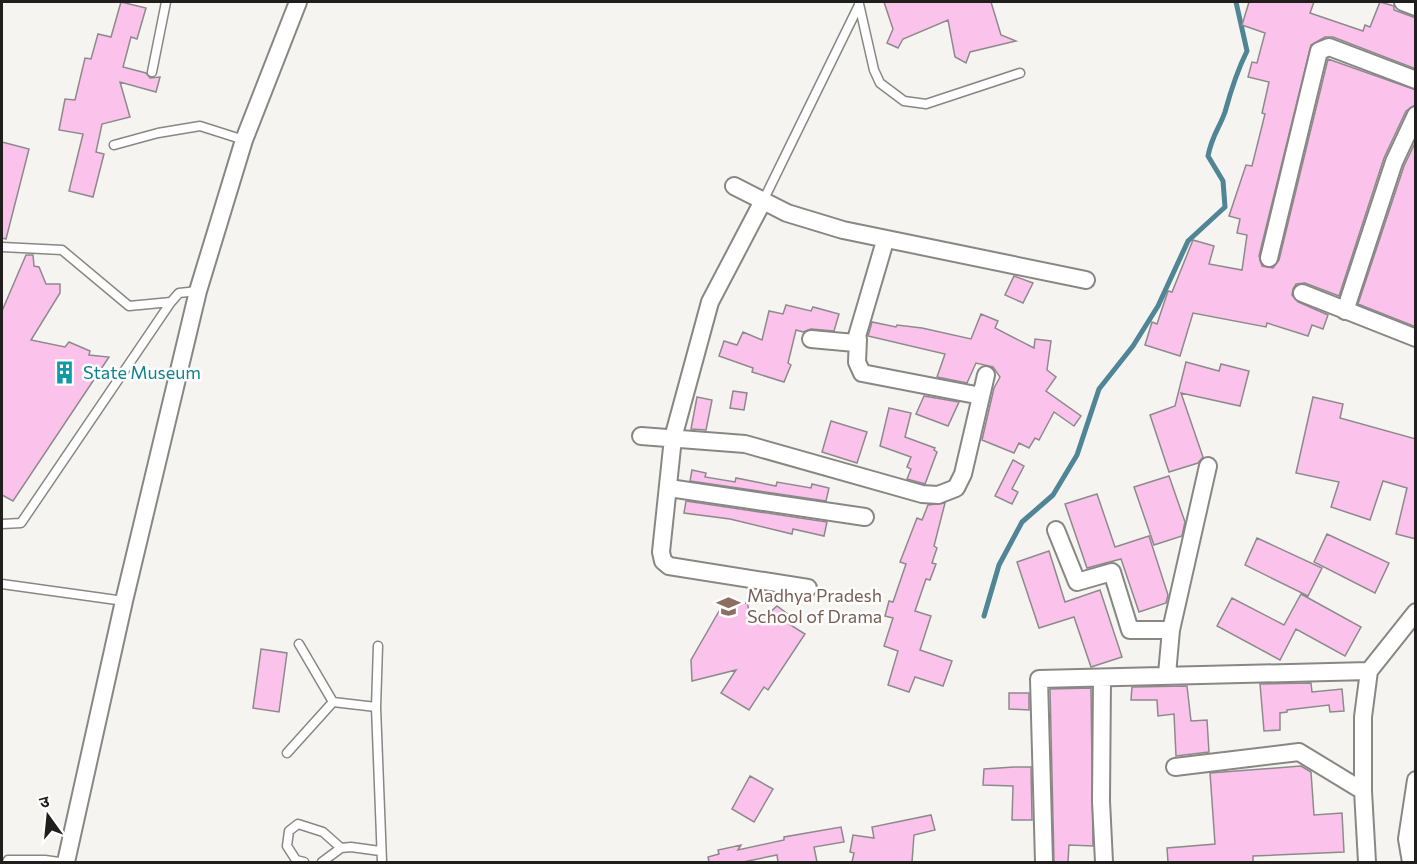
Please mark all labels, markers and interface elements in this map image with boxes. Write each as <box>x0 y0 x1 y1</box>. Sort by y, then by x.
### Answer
building icon: State Museum <box>52 360 78 386</box>
place label: State Museum <box>83 361 201 383</box>
place label: Madhya Pradesh School of Drama <box>747 584 882 627</box>
school or university icon: Madhya Pradesh School of Drama <box>716 593 742 619</box>
north arrow <box>18 786 78 846</box>
text: उ <box>37 790 52 811</box>

